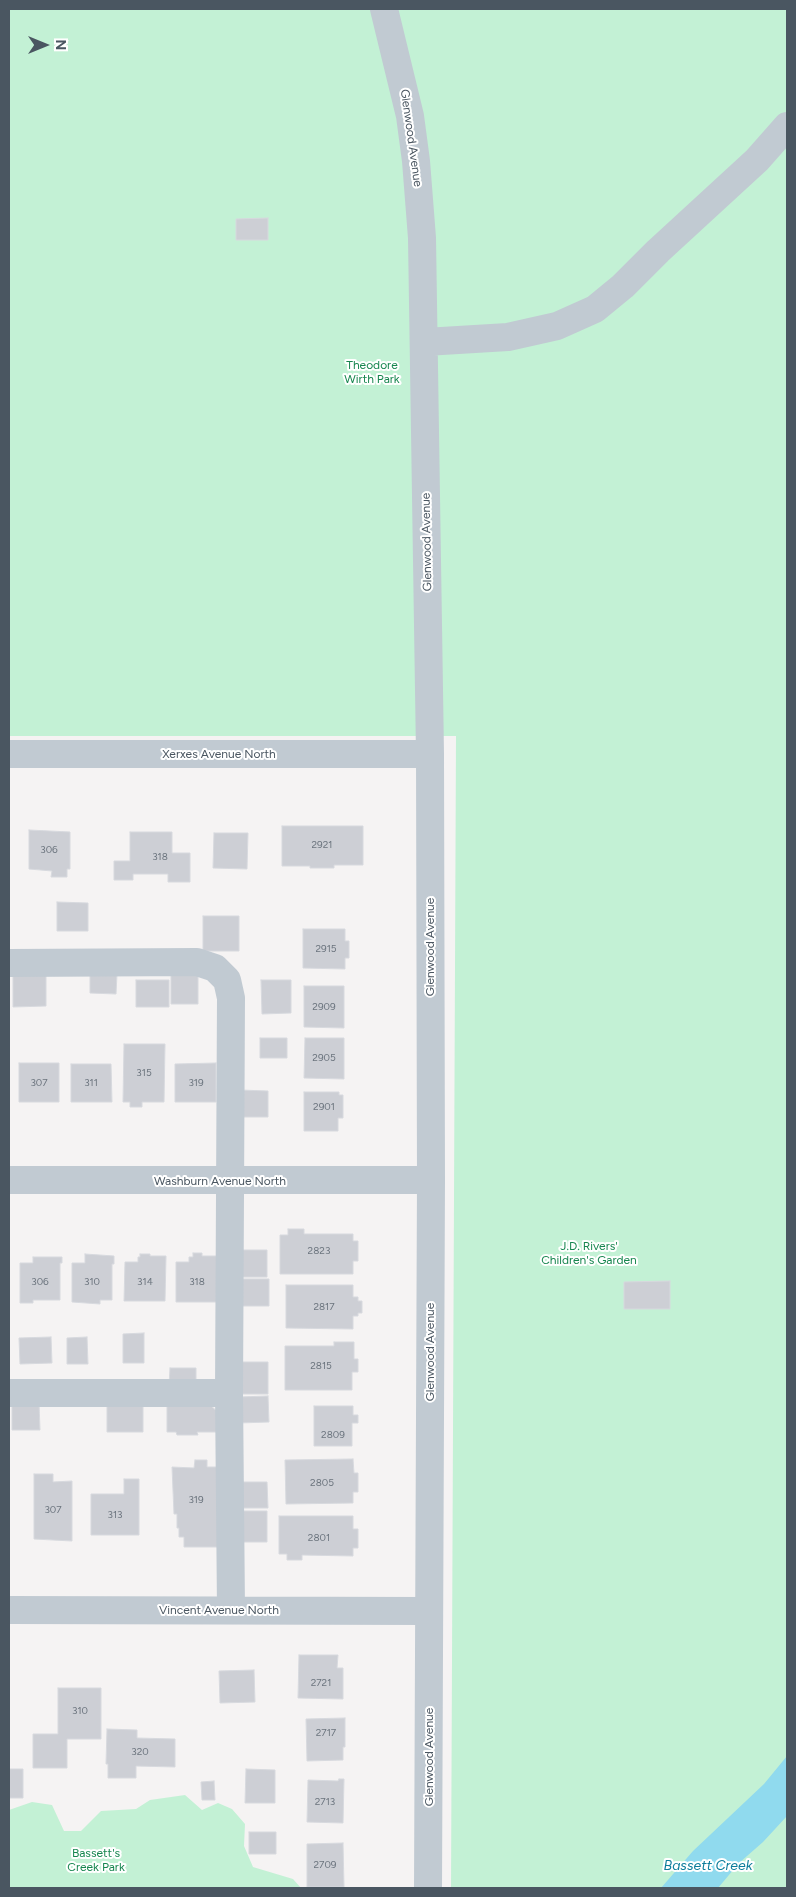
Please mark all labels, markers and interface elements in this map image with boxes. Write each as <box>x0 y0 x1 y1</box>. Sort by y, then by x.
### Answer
north arrow <box>20 20 70 70</box>
text: N <box>52 40 69 50</box>
street label: Glenwood Avenue <box>397 88 425 188</box>
park label: Theodore Wirth Park <box>344 358 400 386</box>
street label: Glenwood Avenue <box>419 493 435 591</box>
street label: Xerxes Avenue North <box>162 747 276 761</box>
house number: 2921 <box>312 839 332 851</box>
house number: 306 <box>40 844 58 856</box>
house number: 318 <box>152 851 168 863</box>
street label: Glenwood Avenue <box>423 898 437 996</box>
house number: 2915 <box>315 943 337 955</box>
house number: 2909 <box>312 1001 336 1013</box>
house number: 2905 <box>312 1052 336 1064</box>
house number: 315 <box>136 1067 152 1079</box>
house number: 307 <box>30 1077 48 1089</box>
house number: 311 <box>84 1077 98 1089</box>
house number: 319 <box>188 1077 204 1089</box>
house number: 2901 <box>313 1101 335 1113</box>
street label: Washburn Avenue North <box>154 1174 286 1188</box>
park label: J.D. Rivers' Children's Garden <box>541 1239 637 1267</box>
house number: 2823 <box>308 1245 330 1257</box>
house number: 306 <box>31 1276 49 1288</box>
house number: 310 <box>84 1276 100 1288</box>
house number: 314 <box>137 1276 153 1288</box>
house number: 318 <box>189 1276 205 1288</box>
house number: 2817 <box>313 1301 335 1313</box>
street label: Glenwood Avenue <box>423 1303 437 1401</box>
house number: 2815 <box>310 1360 332 1372</box>
house number: 2809 <box>321 1429 345 1441</box>
house number: 2805 <box>310 1477 334 1489</box>
house number: 319 <box>188 1494 204 1506</box>
house number: 307 <box>44 1504 62 1516</box>
house number: 313 <box>107 1509 123 1521</box>
house number: 2801 <box>308 1532 330 1544</box>
street label: Vincent Avenue North <box>159 1603 279 1617</box>
house number: 2721 <box>311 1677 331 1689</box>
house number: 310 <box>72 1705 88 1717</box>
street label: Glenwood Avenue <box>422 1708 436 1806</box>
house number: 2717 <box>316 1727 336 1739</box>
house number: 320 <box>131 1746 149 1758</box>
house number: 2713 <box>315 1796 335 1808</box>
park label: Bassett's Creek Park <box>67 1846 125 1874</box>
water label: Bassett Creek <box>664 1858 752 1874</box>
house number: 2709 <box>313 1859 337 1871</box>

